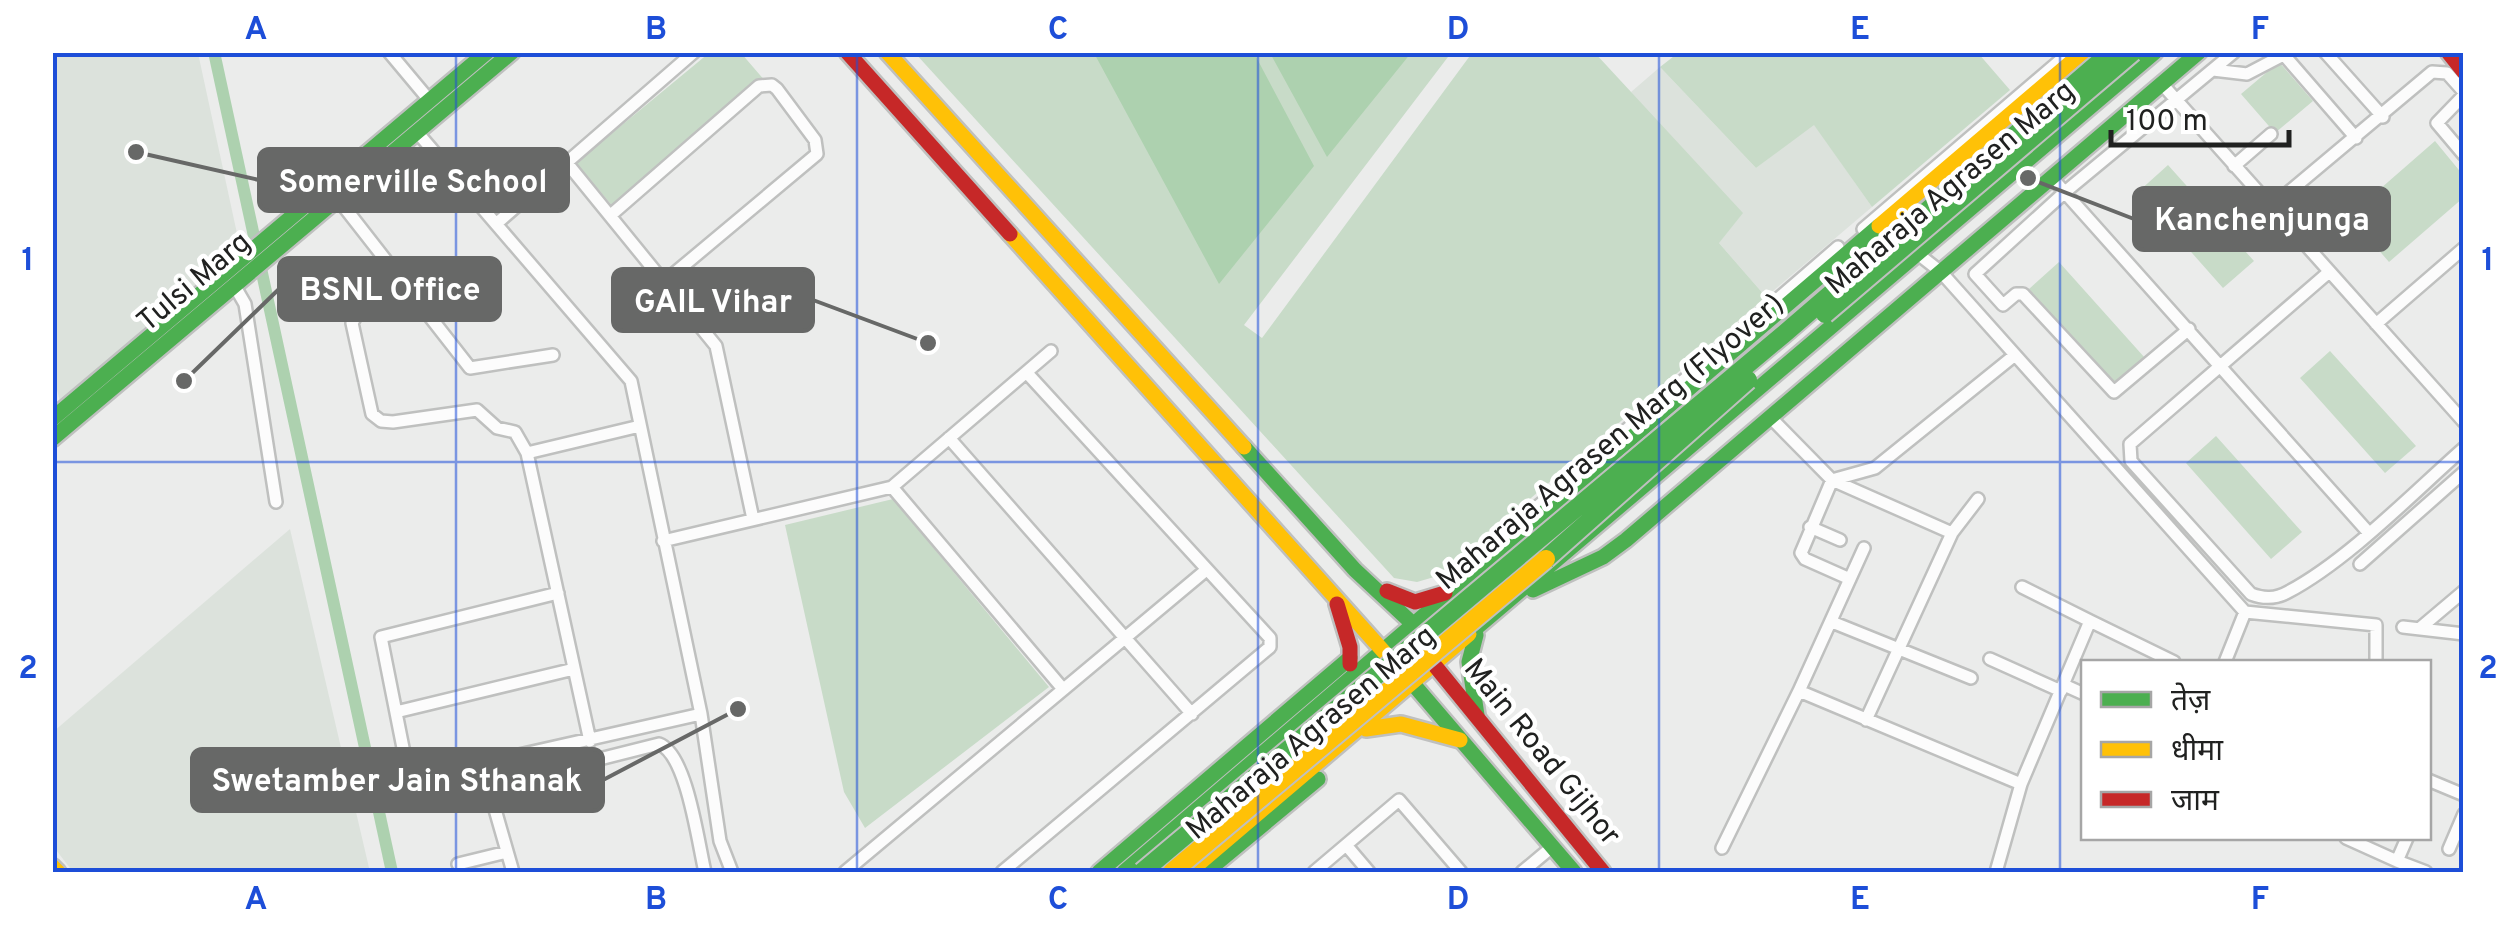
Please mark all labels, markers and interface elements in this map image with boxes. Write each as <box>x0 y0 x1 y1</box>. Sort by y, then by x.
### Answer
text: A <box>245 11 267 51</box>
text: B <box>645 11 667 51</box>
text: C <box>1048 11 1068 51</box>
text: D <box>1447 11 1469 51</box>
text: E <box>1850 11 1870 51</box>
text: F <box>2251 11 2269 51</box>
street label: Maharaja Agrasen Marg <box>1819 74 2083 304</box>
scale bar <box>2111 85 2288 147</box>
text: 100 m <box>2126 104 2208 141</box>
callout: Somerville School <box>259 149 568 211</box>
text: Somerville School <box>278 164 548 204</box>
callout: Kanchenjunga <box>2134 188 2389 250</box>
text: Kanchenjunga <box>2154 202 2370 242</box>
street label: Tulsi Marg <box>131 225 259 341</box>
text: 1 <box>22 242 34 282</box>
text: 1 <box>2482 242 2494 282</box>
callout: BSNL Office <box>279 258 500 320</box>
callout: GAIL Vihar <box>613 269 813 331</box>
text: BSNL Office <box>300 272 480 312</box>
text: GAIL Vihar <box>634 284 792 324</box>
street label: Maharaja Agrasen Marg (Flyover) <box>1430 287 1792 599</box>
street label: Maharaja Agrasen Marg <box>1180 619 1444 849</box>
text: 2 <box>18 650 38 690</box>
text: 2 <box>2478 650 2498 690</box>
street label: Main Road Gijhor <box>1454 652 1628 854</box>
legend <box>2081 660 2431 840</box>
text: तेज़ <box>2171 682 2211 721</box>
text: धीमा <box>2171 733 2224 771</box>
callout: Swetamber Jain Sthanak <box>192 749 603 811</box>
text: Swetamber Jain Sthanak <box>212 763 583 803</box>
text: जाम <box>2171 784 2220 821</box>
text: A <box>245 881 267 921</box>
text: B <box>645 881 667 921</box>
text: C <box>1048 881 1068 921</box>
text: D <box>1447 881 1469 921</box>
text: E <box>1850 881 1870 921</box>
text: F <box>2251 881 2269 921</box>

